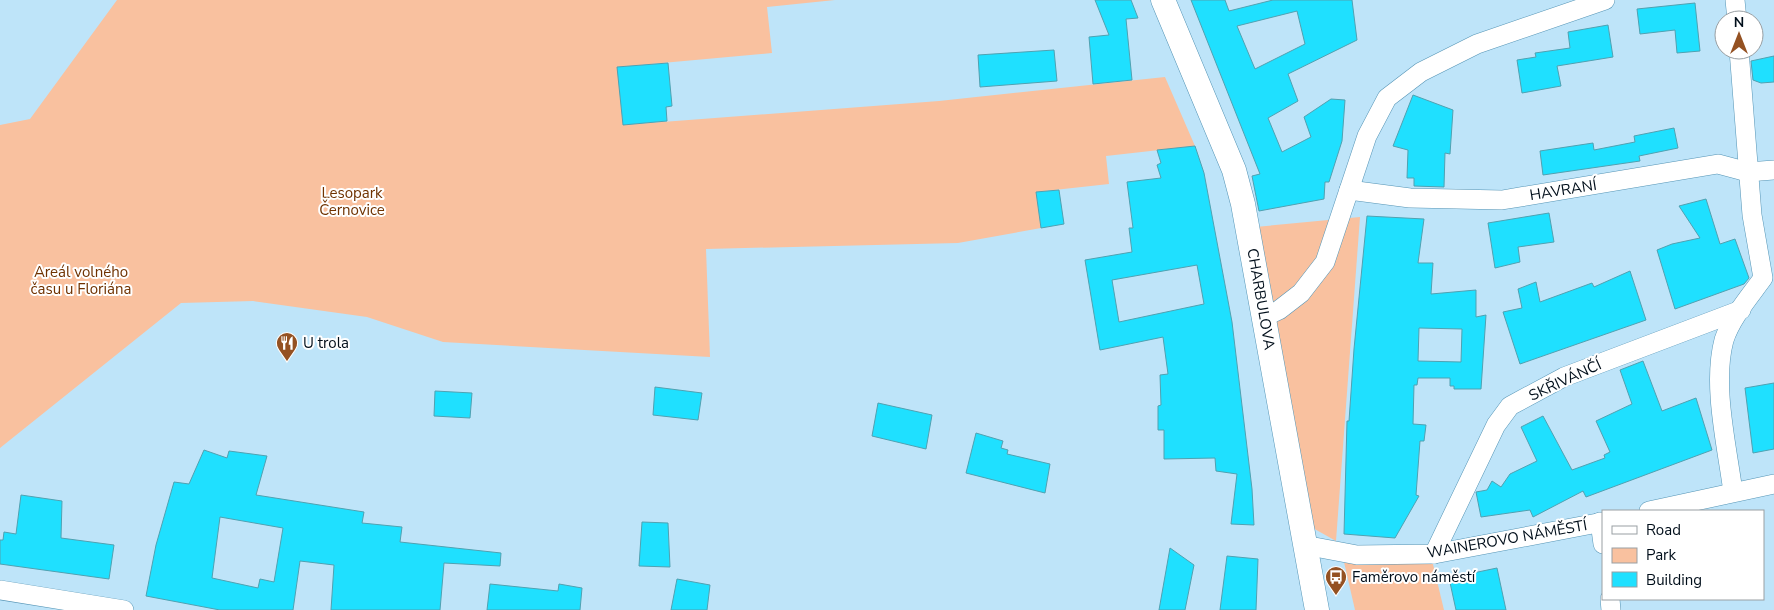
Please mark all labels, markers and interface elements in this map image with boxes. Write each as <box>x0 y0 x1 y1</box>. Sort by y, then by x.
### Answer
north arrow <box>1714 10 1764 60</box>
text: N <box>1734 13 1744 32</box>
street label: HAVRANÍ <box>1528 175 1599 205</box>
park label: Lesopark Černovice <box>319 183 385 220</box>
street label: CHARBULOVA <box>1242 247 1280 351</box>
park label: Areál volného času u Floriána <box>31 262 131 299</box>
restaurant icon: U trola <box>275 331 299 362</box>
place label: U trola <box>303 333 349 353</box>
street label: SKŘIVÁNČÍ <box>1525 353 1606 406</box>
legend <box>1602 510 1764 600</box>
street label: WAINEROVO NÁMĚSTÍ <box>1425 515 1590 563</box>
text: Road <box>1646 520 1681 540</box>
text: Park <box>1646 545 1676 565</box>
bus stop icon: Faměrovo náměstí <box>1324 565 1348 596</box>
place label: Faměrovo náměstí <box>1352 567 1477 587</box>
text: Building <box>1646 570 1702 590</box>

